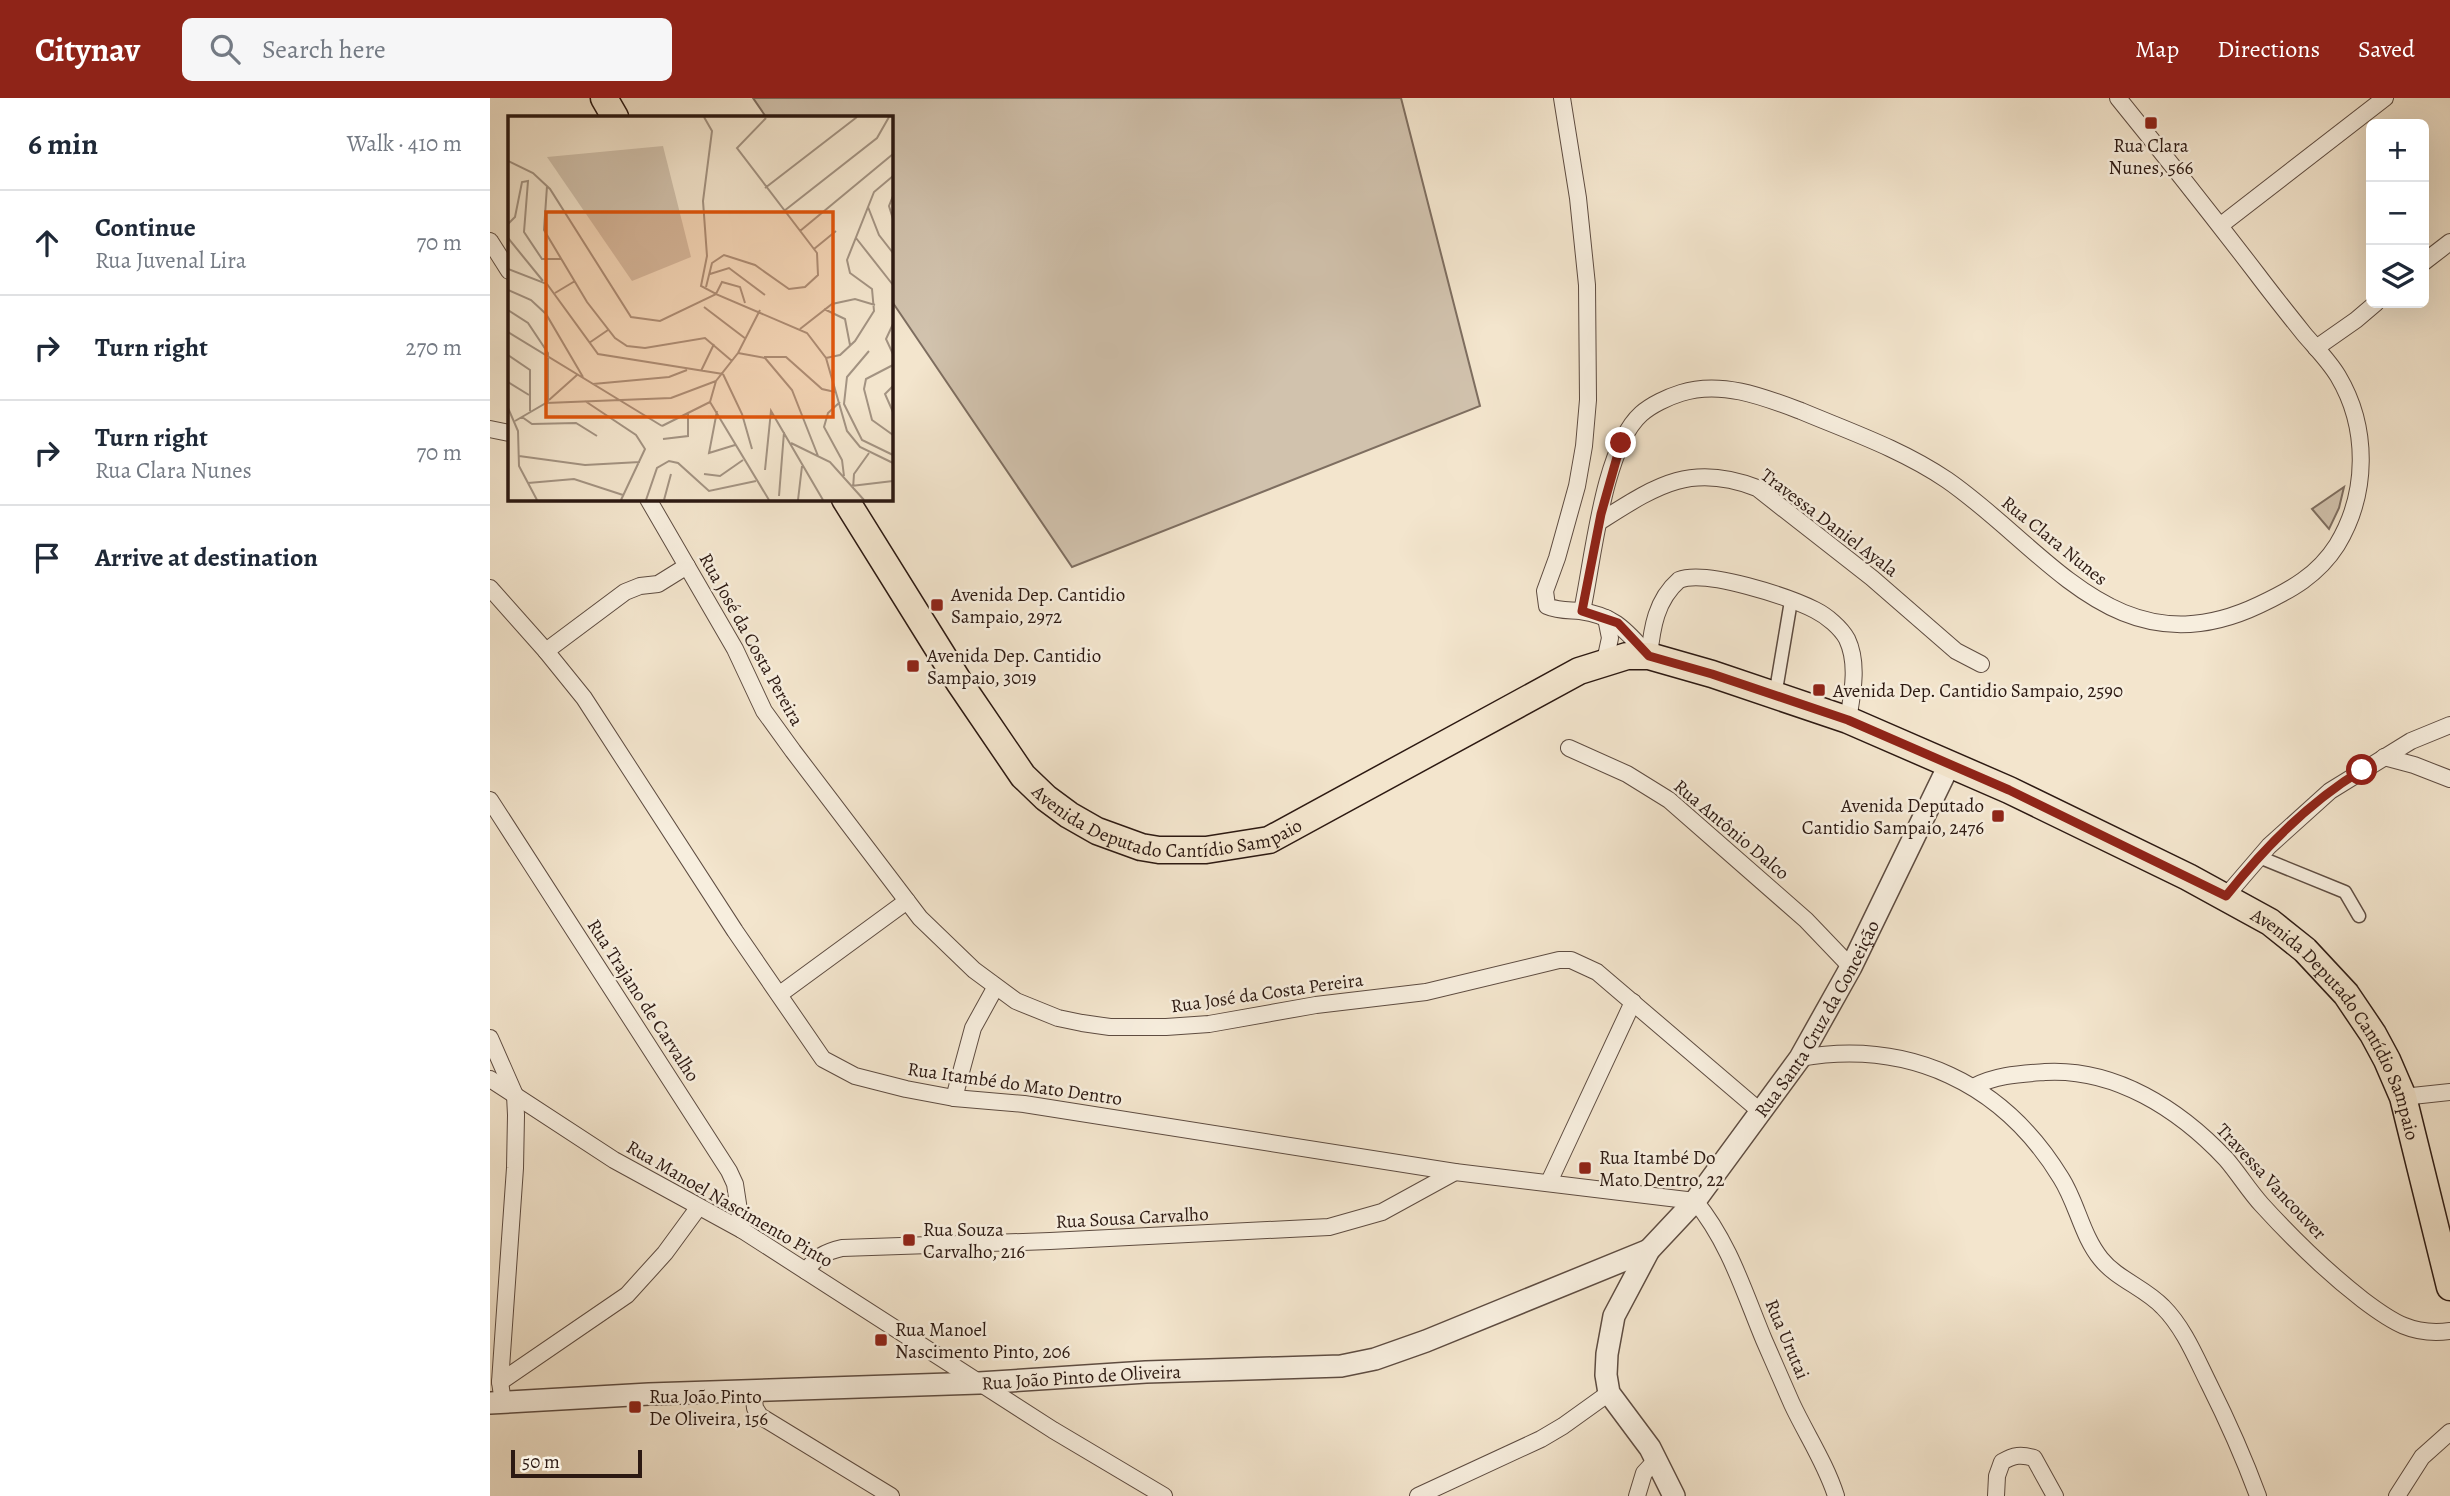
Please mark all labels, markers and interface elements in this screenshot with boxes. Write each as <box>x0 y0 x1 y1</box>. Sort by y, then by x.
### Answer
search box <box>182 18 672 81</box>
text: Citynav <box>35 27 140 72</box>
icon: search <box>206 30 244 68</box>
text: Search here <box>262 32 386 67</box>
text: Map <box>2135 33 2179 65</box>
text: Directions <box>2217 33 2320 65</box>
text: Saved <box>2358 33 2415 65</box>
marker: Rua Clara Nunes, 566 <box>2143 115 2159 131</box>
inset map <box>508 116 892 500</box>
map controls <box>2366 119 2429 308</box>
button: + <box>2366 119 2429 182</box>
text: 6 min <box>28 124 98 164</box>
text: Walk · 410 m <box>347 128 462 159</box>
place label: Rua Clara Nunes, 566 <box>2109 133 2194 181</box>
button: − <box>2366 182 2429 245</box>
text: Continue <box>95 210 196 245</box>
icon: ahead <box>28 224 66 262</box>
text: 70 m <box>416 227 462 258</box>
text: Rua Juvenal Lira <box>95 245 246 276</box>
button: layers <box>2366 245 2429 308</box>
icon: right <box>28 329 66 367</box>
text: Turn right <box>95 330 208 365</box>
text: 270 m <box>405 332 462 363</box>
text: Turn right <box>95 420 208 455</box>
route end <box>1605 427 1636 458</box>
icon: right <box>28 434 66 472</box>
text: 70 m <box>416 437 462 468</box>
text: Rua Clara Nunes <box>95 455 252 486</box>
street label: Travessa Daniel Ayala <box>1755 462 1904 583</box>
street label: Rua Clara Nunes <box>1996 490 2113 592</box>
icon: arrive <box>28 539 66 577</box>
text: Arrive at destination <box>95 540 318 575</box>
street label: Rua José da Costa Pereira <box>693 548 810 731</box>
place label: Avenida Dep. Cantidio Sampaio, 2972 <box>950 582 1125 630</box>
marker: Avenida Dep. Cantidio Sampaio, 2972 <box>929 597 945 613</box>
place label: Avenida Dep. Cantidio Sampaio, 3019 <box>926 643 1101 691</box>
marker: Avenida Dep. Cantidio Sampaio, 3019 <box>905 658 921 674</box>
place label: Avenida Dep. Cantidio Sampaio, 2590 <box>1832 678 2123 704</box>
marker: Avenida Dep. Cantidio Sampaio, 2590 <box>1811 682 1827 698</box>
route start <box>2346 754 2377 785</box>
street label: Rua Antônio Dalco <box>1668 774 1795 886</box>
street label: Avenida Deputado Cantídio Sampaio <box>1025 779 1307 864</box>
place label: Avenida Deputado Cantidio Sampaio, 2476 <box>1802 793 1984 841</box>
marker: Avenida Deputado Cantidio Sampaio, 2476 <box>1990 808 2006 824</box>
street label: Avenida Deputado Cantídio Sampaio <box>2245 902 2425 1143</box>
street label: Rua Trajano de Carvalho <box>581 914 706 1087</box>
street label: Rua Santa Cruz da Conceição <box>1749 916 1886 1123</box>
street label: Rua José da Costa Pereira <box>1169 967 1365 1019</box>
street label: Rua Itambé do Mato Dentro <box>906 1056 1124 1112</box>
street label: Travessa Vancouver <box>2210 1118 2332 1246</box>
street label: Rua Manoel Nascimento Pinto <box>621 1134 838 1274</box>
place label: Rua Itambé Do Mato Dentro, 22 <box>1599 1145 1725 1193</box>
marker: Rua Itambé Do Mato Dentro, 22 <box>1577 1160 1593 1176</box>
street label: Rua Sousa Carvalho <box>1055 1201 1209 1235</box>
place label: Rua Souza Carvalho, 216 <box>923 1217 1025 1265</box>
marker: Rua Souza Carvalho, 216 <box>901 1232 917 1248</box>
street label: Rua Urutai <box>1759 1295 1816 1383</box>
place label: Rua Manoel Nascimento Pinto, 206 <box>895 1317 1071 1365</box>
marker: Rua Manoel Nascimento Pinto, 206 <box>873 1332 889 1348</box>
street label: Rua João Pinto de Oliveira <box>981 1359 1182 1397</box>
place label: Rua João Pinto De Oliveira, 156 <box>649 1384 768 1432</box>
marker: Rua João Pinto De Oliveira, 156 <box>627 1399 643 1415</box>
scale bar <box>511 1447 642 1479</box>
text: 50 m <box>522 1449 560 1475</box>

